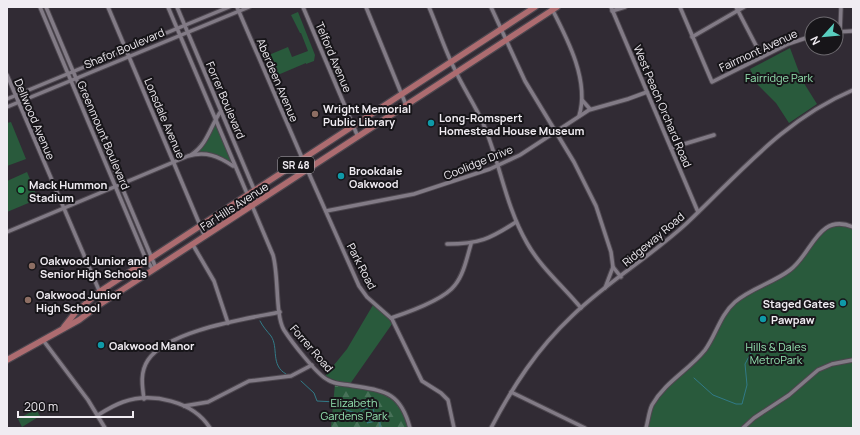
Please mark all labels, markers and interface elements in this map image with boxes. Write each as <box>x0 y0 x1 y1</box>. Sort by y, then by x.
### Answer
north arrow <box>804 16 844 56</box>
street label: Telford Avenue <box>312 20 356 95</box>
street label: Shafor Boulevard <box>81 24 167 72</box>
street label: Fairmont Avenue <box>717 25 800 75</box>
text: N <box>806 34 823 48</box>
street label: Aberdeen Avenue <box>254 36 303 125</box>
street label: West Peach Orchard Road <box>630 43 696 169</box>
street label: Forrer Boulevard <box>203 59 249 141</box>
park label: Fairridge Park <box>745 70 814 85</box>
street label: Dellwood Avenue <box>11 76 59 162</box>
street label: Lonsdale Avenue <box>141 76 189 161</box>
street label: Greenmount Boulevard <box>74 78 134 192</box>
place label: Wright Memorial Public Library <box>323 101 411 129</box>
marker: Wright Memorial Public Library <box>310 109 320 119</box>
place label: Long-Romspert Homestead House Museum <box>439 110 585 138</box>
marker: Long-Romspert Homestead House Museum <box>426 118 436 128</box>
street label: Coolidge Drive <box>441 141 515 183</box>
road number: SR 48 <box>278 157 314 173</box>
place label: Brookdale Oakwood <box>349 163 403 191</box>
marker: Brookdale Oakwood <box>336 171 346 181</box>
place label: Mack Hummon Stadium <box>29 177 107 205</box>
street label: Far Hills Avenue <box>197 178 271 234</box>
marker: Mack Hummon Stadium <box>16 185 26 195</box>
street label: Ridgeway Road <box>619 209 687 269</box>
street label: Park Road <box>344 240 380 292</box>
place label: Oakwood Junior and Senior High Schools <box>40 253 148 281</box>
marker: Oakwood Junior and Senior High Schools <box>27 261 37 271</box>
place label: Oakwood Junior High School <box>36 287 122 315</box>
marker: Oakwood Junior High School <box>23 295 33 305</box>
place label: Staged Gates <box>763 296 835 311</box>
marker: Staged Gates <box>838 298 848 308</box>
place label: Pawpaw <box>771 312 815 327</box>
marker: Pawpaw <box>758 314 768 324</box>
street label: Forrer Road <box>287 321 337 375</box>
place label: Oakwood Manor <box>109 338 195 353</box>
park label: Hills & Dales MetroPark <box>746 339 807 367</box>
marker: Oakwood Manor <box>96 340 106 350</box>
scale bar <box>18 393 133 419</box>
park label: Elizabeth Gardens Park <box>321 395 388 423</box>
text: 200 m <box>24 398 58 415</box>

